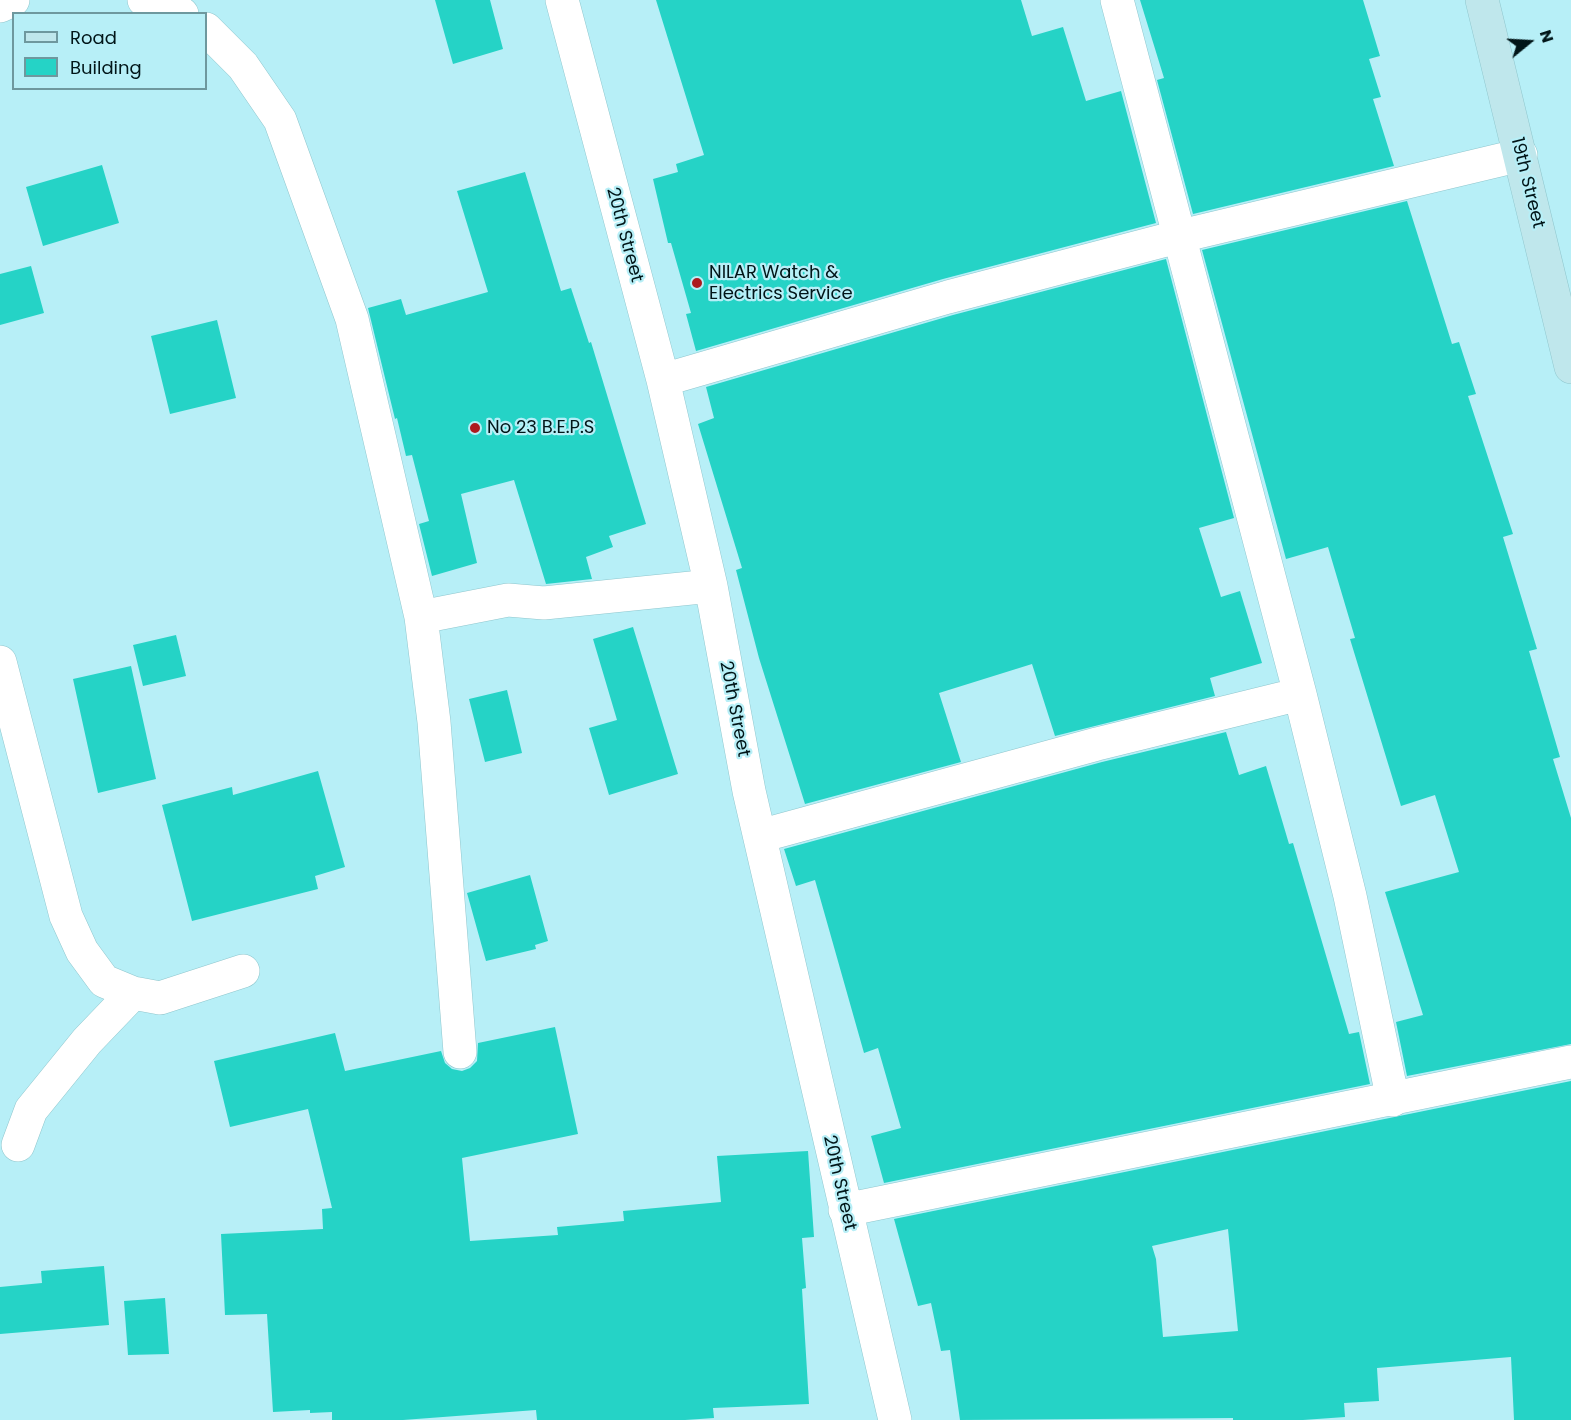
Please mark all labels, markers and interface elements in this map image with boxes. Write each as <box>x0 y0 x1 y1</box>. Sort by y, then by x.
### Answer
legend <box>12 12 207 90</box>
north arrow <box>1499 12 1559 72</box>
text: Road <box>70 25 117 50</box>
text: N <box>1534 27 1559 46</box>
text: Building <box>70 55 142 80</box>
street label: 19th Street <box>1505 135 1549 231</box>
street label: 20th Street <box>601 185 647 285</box>
place label: NILAR Watch & Electrics Service <box>709 262 853 304</box>
marker: NILAR Watch & Electrics Service <box>690 276 704 290</box>
place label: No 23 B.E.P.S <box>487 417 594 439</box>
marker: No 23 B.E.P.S <box>468 421 482 435</box>
street label: 20th Street <box>714 659 754 759</box>
street label: 20th Street <box>818 1133 860 1233</box>

